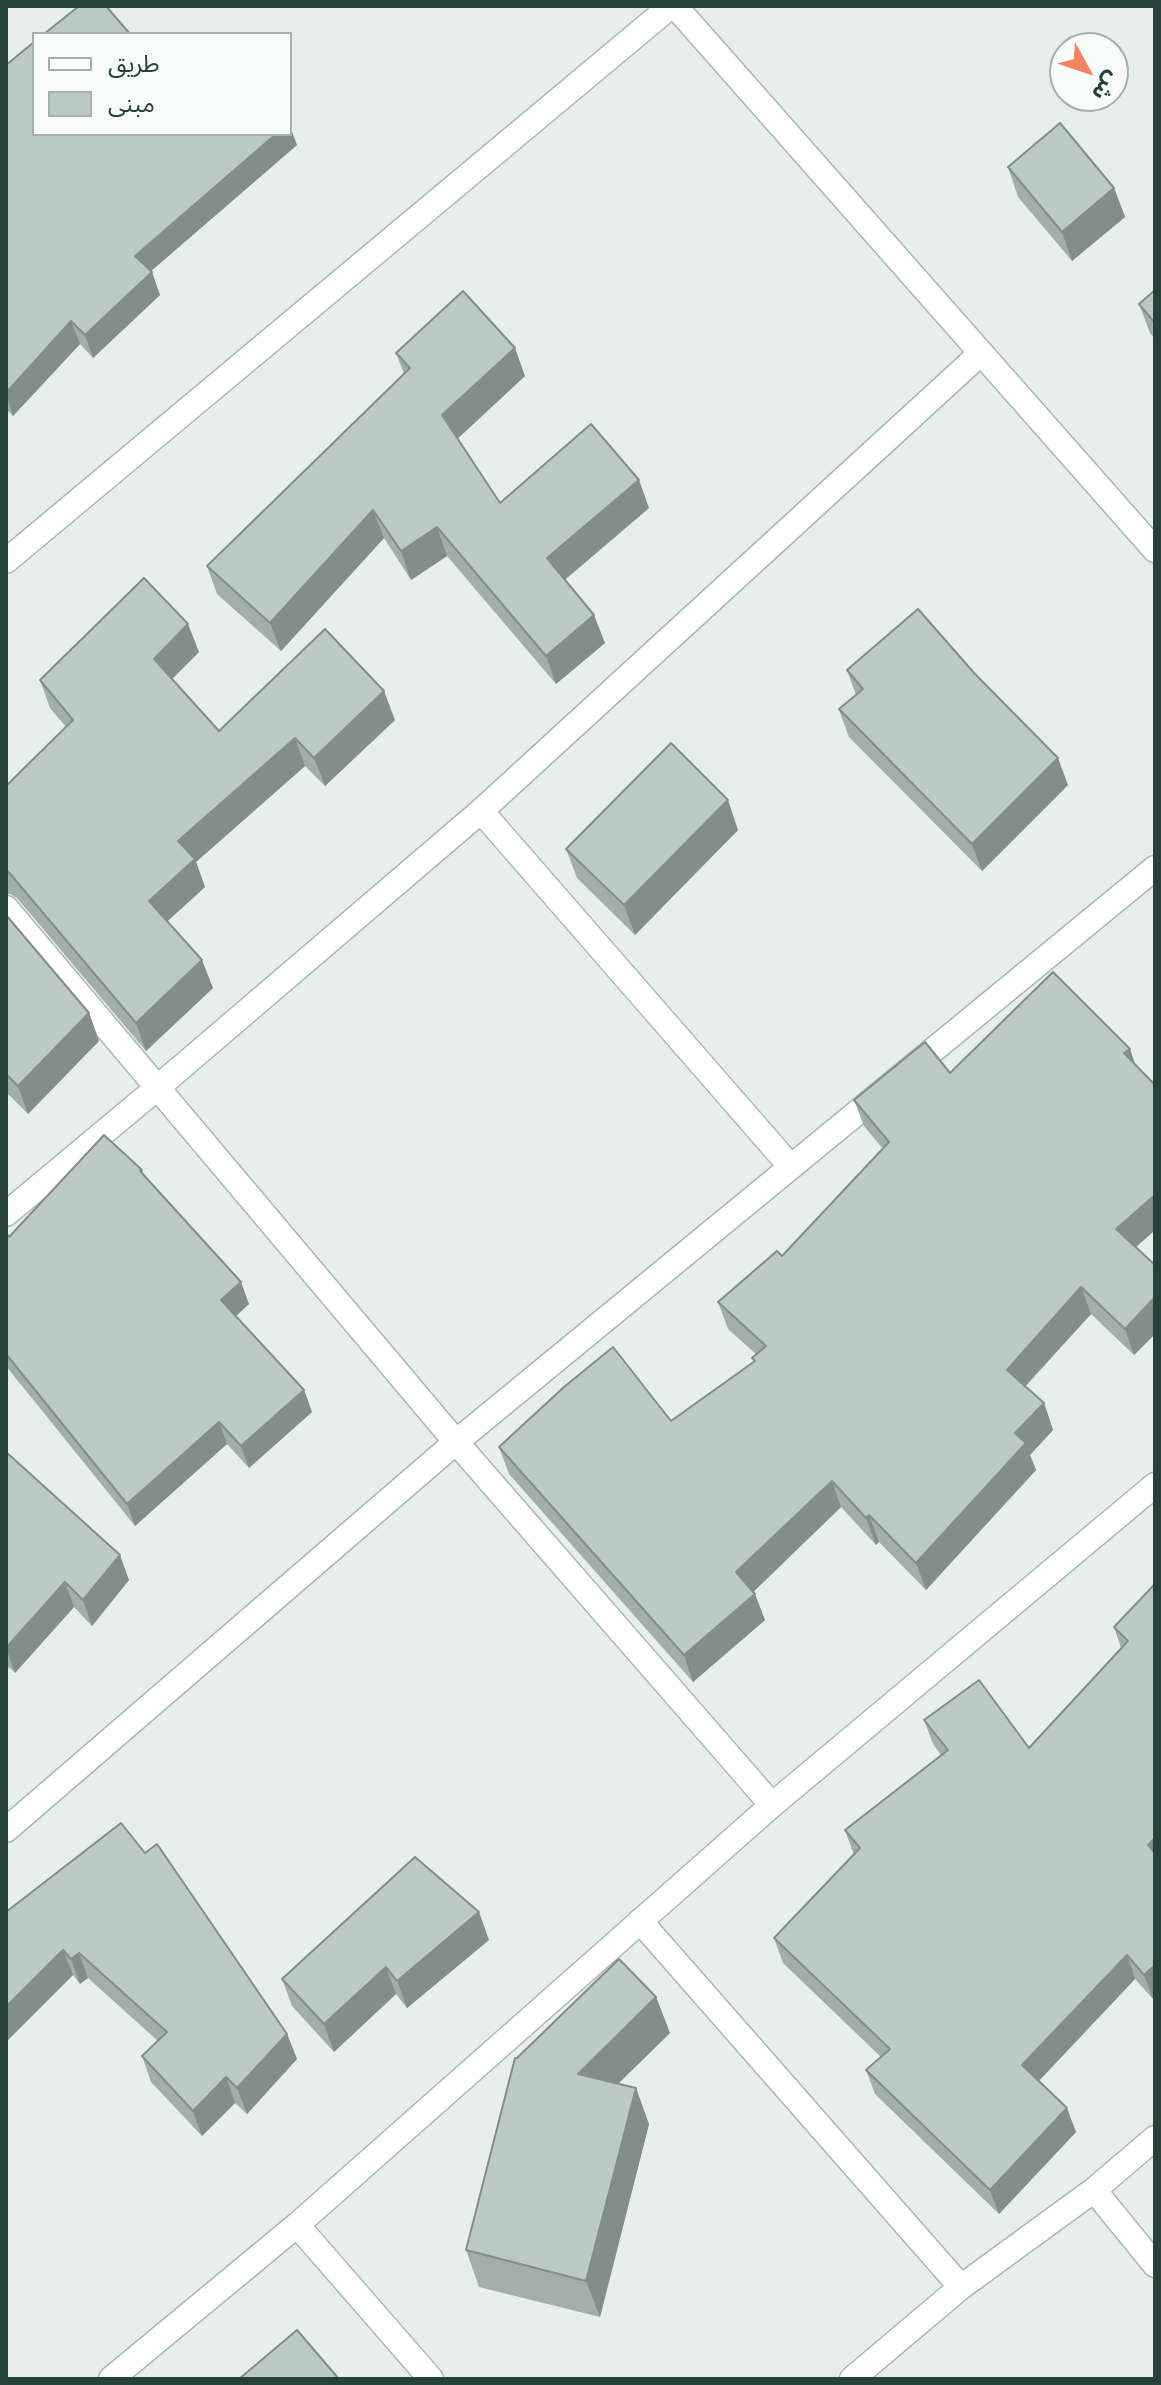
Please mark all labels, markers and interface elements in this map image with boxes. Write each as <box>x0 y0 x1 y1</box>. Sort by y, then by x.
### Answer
legend <box>32 32 292 136</box>
north arrow <box>1049 32 1129 112</box>
text: طريق <box>108 49 160 79</box>
text: ش <box>1086 66 1126 107</box>
text: مبنى <box>108 89 155 119</box>

